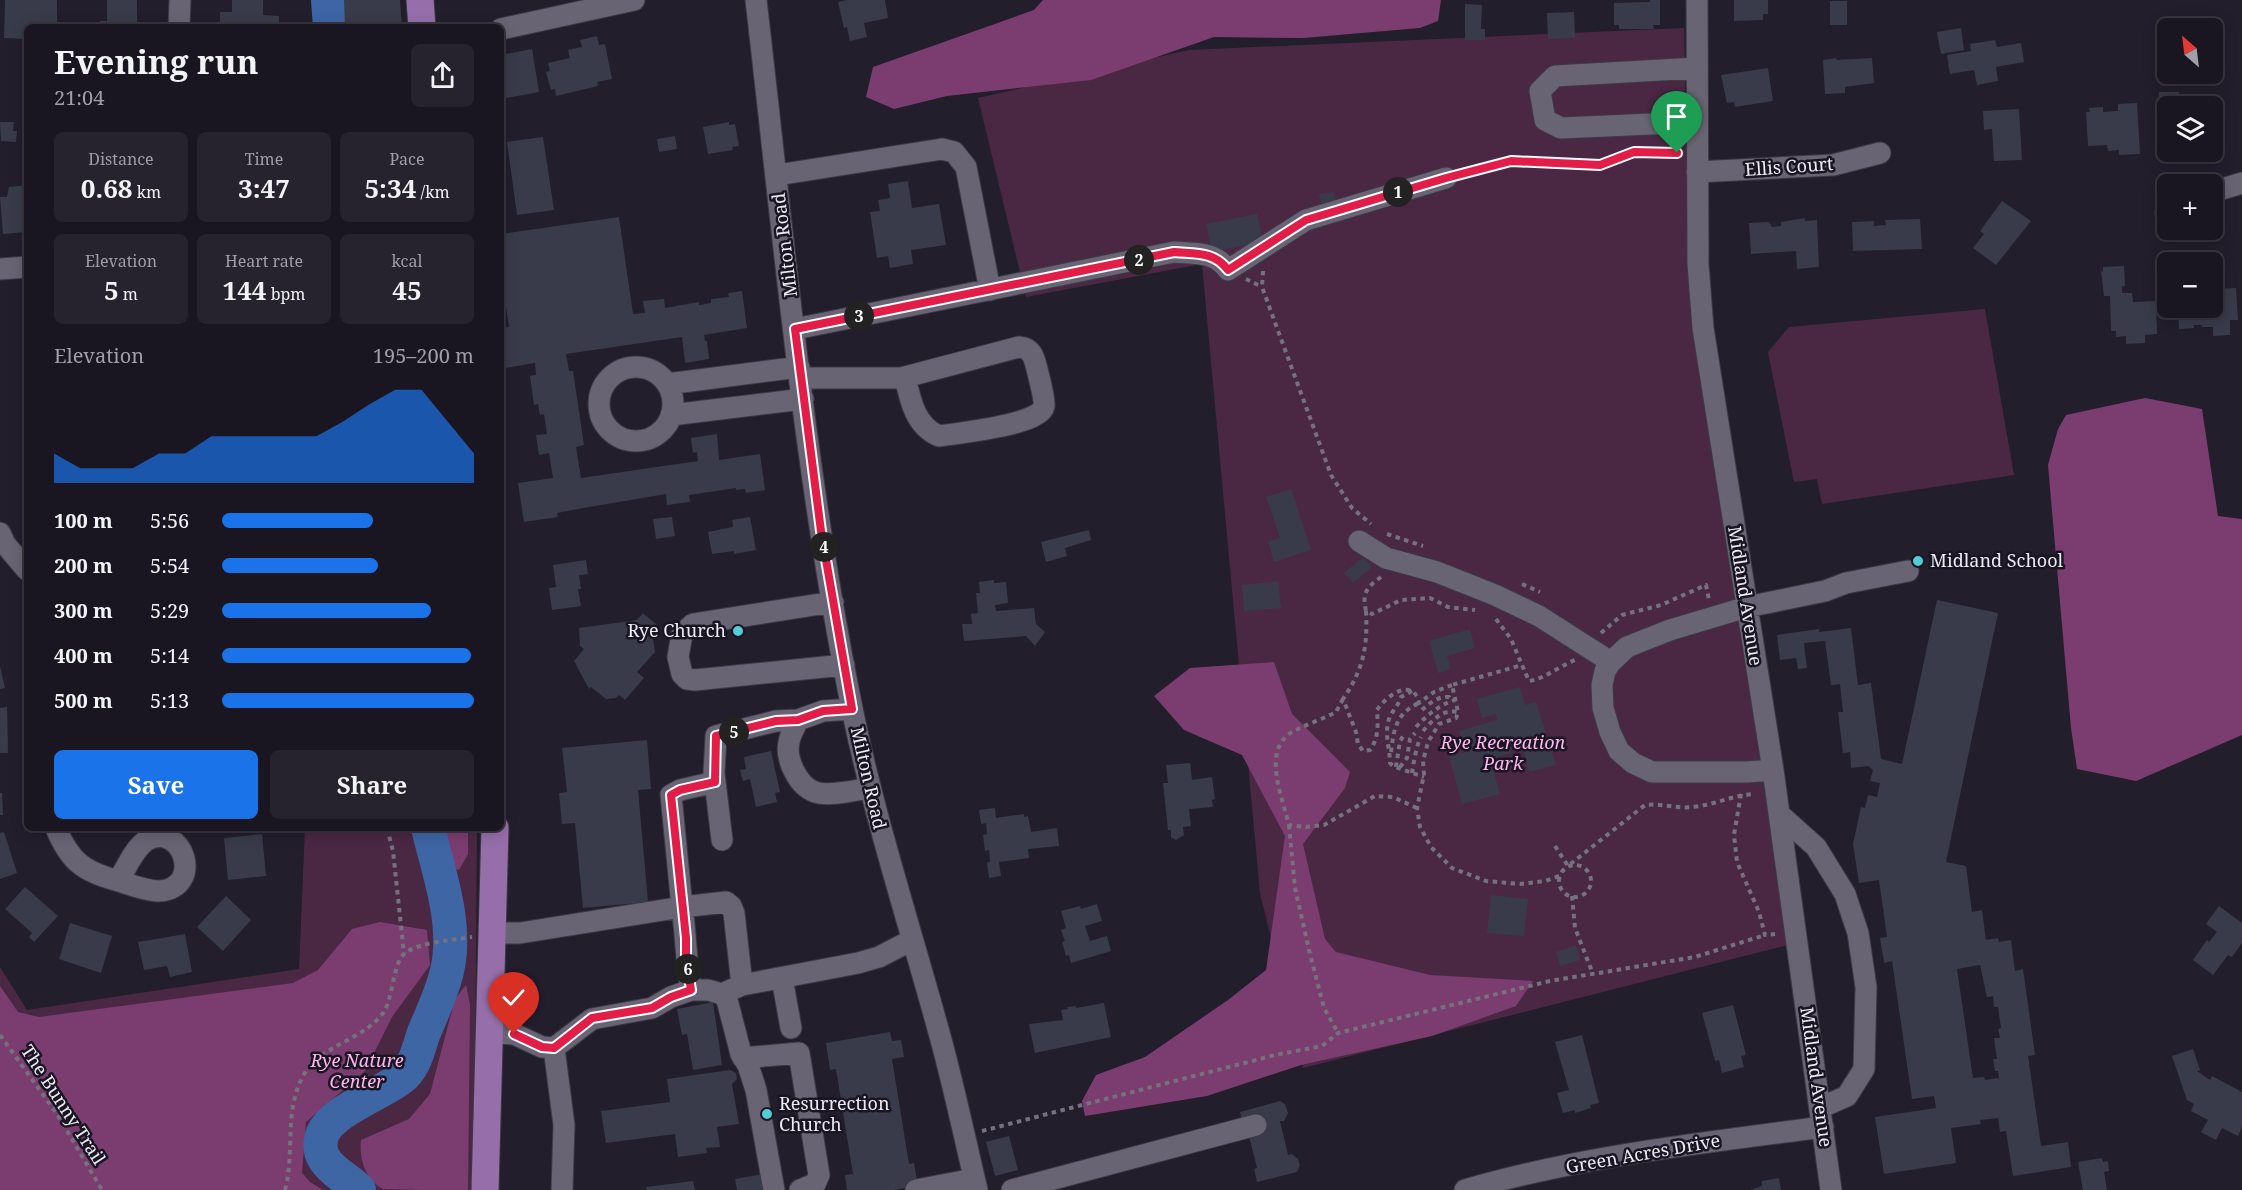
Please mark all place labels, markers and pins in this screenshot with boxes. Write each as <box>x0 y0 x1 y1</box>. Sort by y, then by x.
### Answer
pin <box>1651 91 1702 153</box>
pin: 1 <box>1383 177 1413 207</box>
pin: 2 <box>1124 245 1154 275</box>
pin: 3 <box>844 301 874 331</box>
pin: 4 <box>809 532 839 562</box>
place label: Midland School <box>1930 548 2064 572</box>
marker: Midland School <box>1911 554 1925 568</box>
place label: Rye Church <box>627 618 726 642</box>
marker: Rye Church <box>731 624 745 638</box>
pin: 5 <box>719 717 749 747</box>
pin: 6 <box>673 954 703 984</box>
pin <box>488 972 539 1034</box>
place label: Resurrection Church <box>779 1091 890 1136</box>
marker: Resurrection Church <box>760 1107 774 1121</box>

